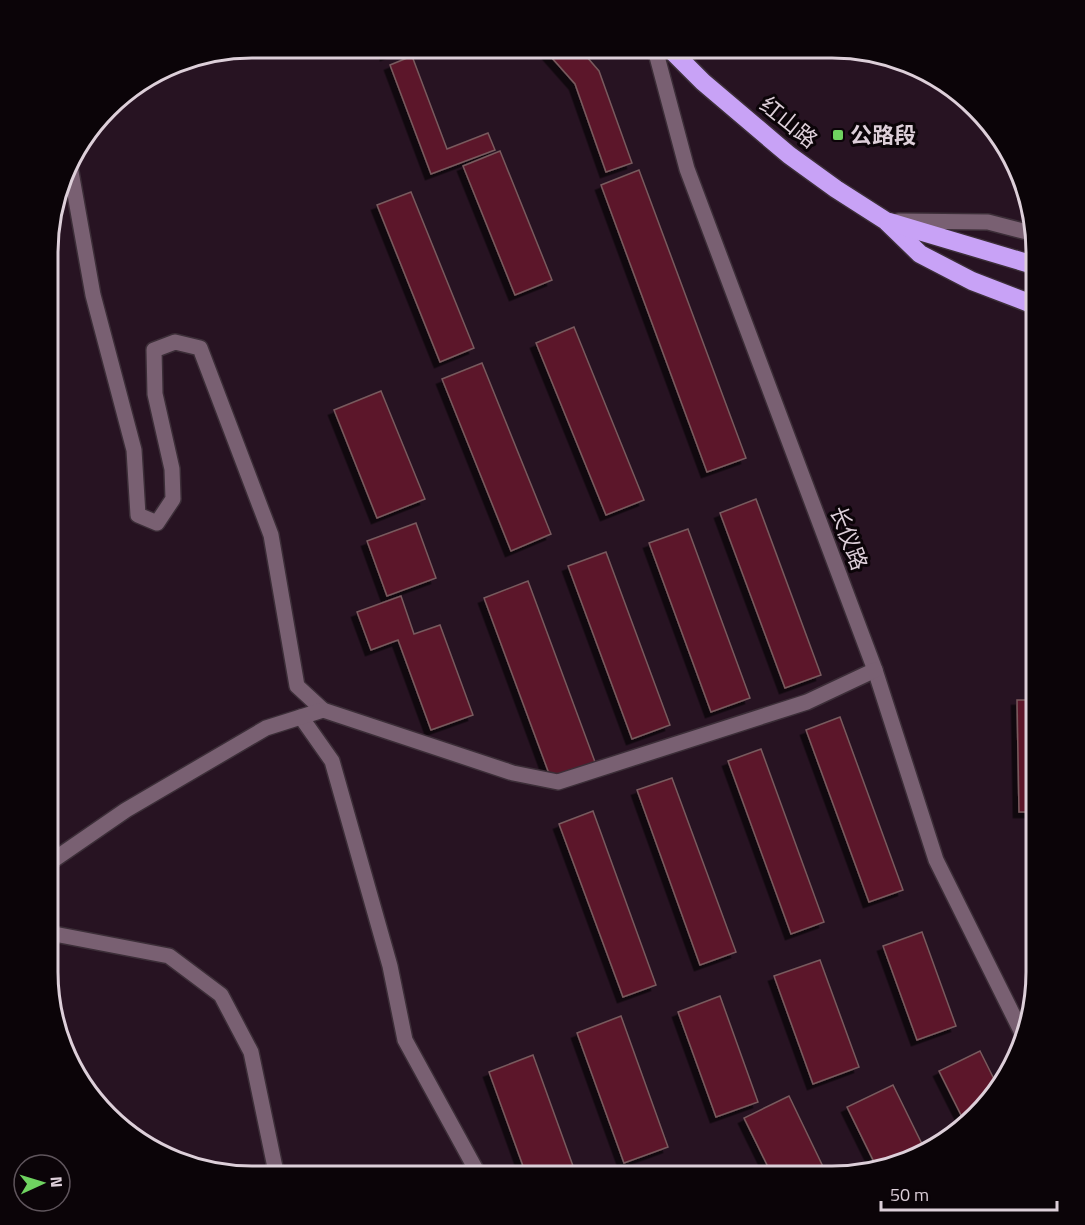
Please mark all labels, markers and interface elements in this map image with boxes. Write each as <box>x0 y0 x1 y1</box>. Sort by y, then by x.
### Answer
street label: 红山路 <box>753 88 825 156</box>
place label: 公路段 <box>850 118 916 152</box>
marker: 公路段 <box>831 128 845 142</box>
street label: 长仪路 <box>821 501 877 575</box>
north arrow <box>12 1153 72 1213</box>
scale bar <box>881 1174 1056 1212</box>
text: N <box>45 1176 69 1188</box>
text: 50 m <box>890 1181 929 1208</box>

